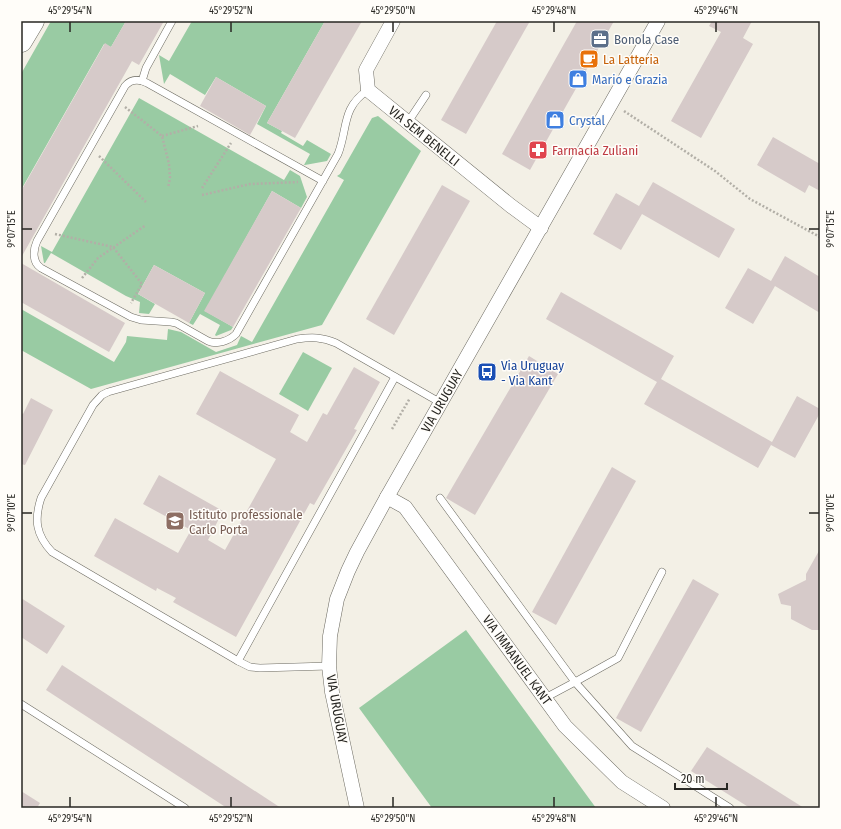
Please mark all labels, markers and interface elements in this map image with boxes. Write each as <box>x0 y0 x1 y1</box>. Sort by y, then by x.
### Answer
text: 45°29'54"N <box>48 5 92 17</box>
text: 45°29'52"N <box>209 5 253 17</box>
text: 45°29'50"N <box>371 5 415 17</box>
text: 45°29'48"N <box>532 5 576 17</box>
text: 45°29'46"N <box>694 5 738 17</box>
office icon: Bonola Case <box>589 28 611 50</box>
place label: Bonola Case <box>614 32 679 47</box>
cafe icon: La Latteria <box>578 48 600 70</box>
place label: La Latteria <box>603 52 659 67</box>
shop icon: Mario e Grazia <box>567 68 589 90</box>
place label: Mario e Grazia <box>592 72 668 87</box>
street label: VIA SEM BENELLI <box>386 103 462 169</box>
shop icon: Crystal <box>544 109 566 131</box>
place label: Crystal <box>569 113 606 128</box>
pharmacy icon: Farmacia Zuliani <box>527 139 549 161</box>
place label: Farmacia Zuliani <box>552 143 638 158</box>
text: 9°07'15"E <box>6 210 18 248</box>
text: 9°07'15"E <box>825 210 837 248</box>
place label: Via Uruguay - Via Kant <box>501 358 564 388</box>
bus stop icon: Via Uruguay - Via Kant <box>476 361 498 383</box>
street label: VIA URUGUAY <box>418 367 466 435</box>
text: 9°07'10"E <box>6 494 18 532</box>
text: 9°07'10"E <box>825 494 837 532</box>
place label: Istituto professionale Carlo Porta <box>189 507 303 537</box>
school or university icon: Istituto professionale Carlo Porta <box>164 510 186 532</box>
street label: VIA IMMANUEL KANT <box>480 612 554 708</box>
street label: VIA URUGUAY <box>324 673 351 745</box>
scale bar <box>675 765 727 791</box>
text: 20 m <box>681 772 705 786</box>
text: 45°29'54"N <box>48 813 92 825</box>
text: 45°29'52"N <box>209 813 253 825</box>
text: 45°29'50"N <box>371 813 415 825</box>
text: 45°29'48"N <box>532 813 576 825</box>
text: 45°29'46"N <box>694 813 738 825</box>

